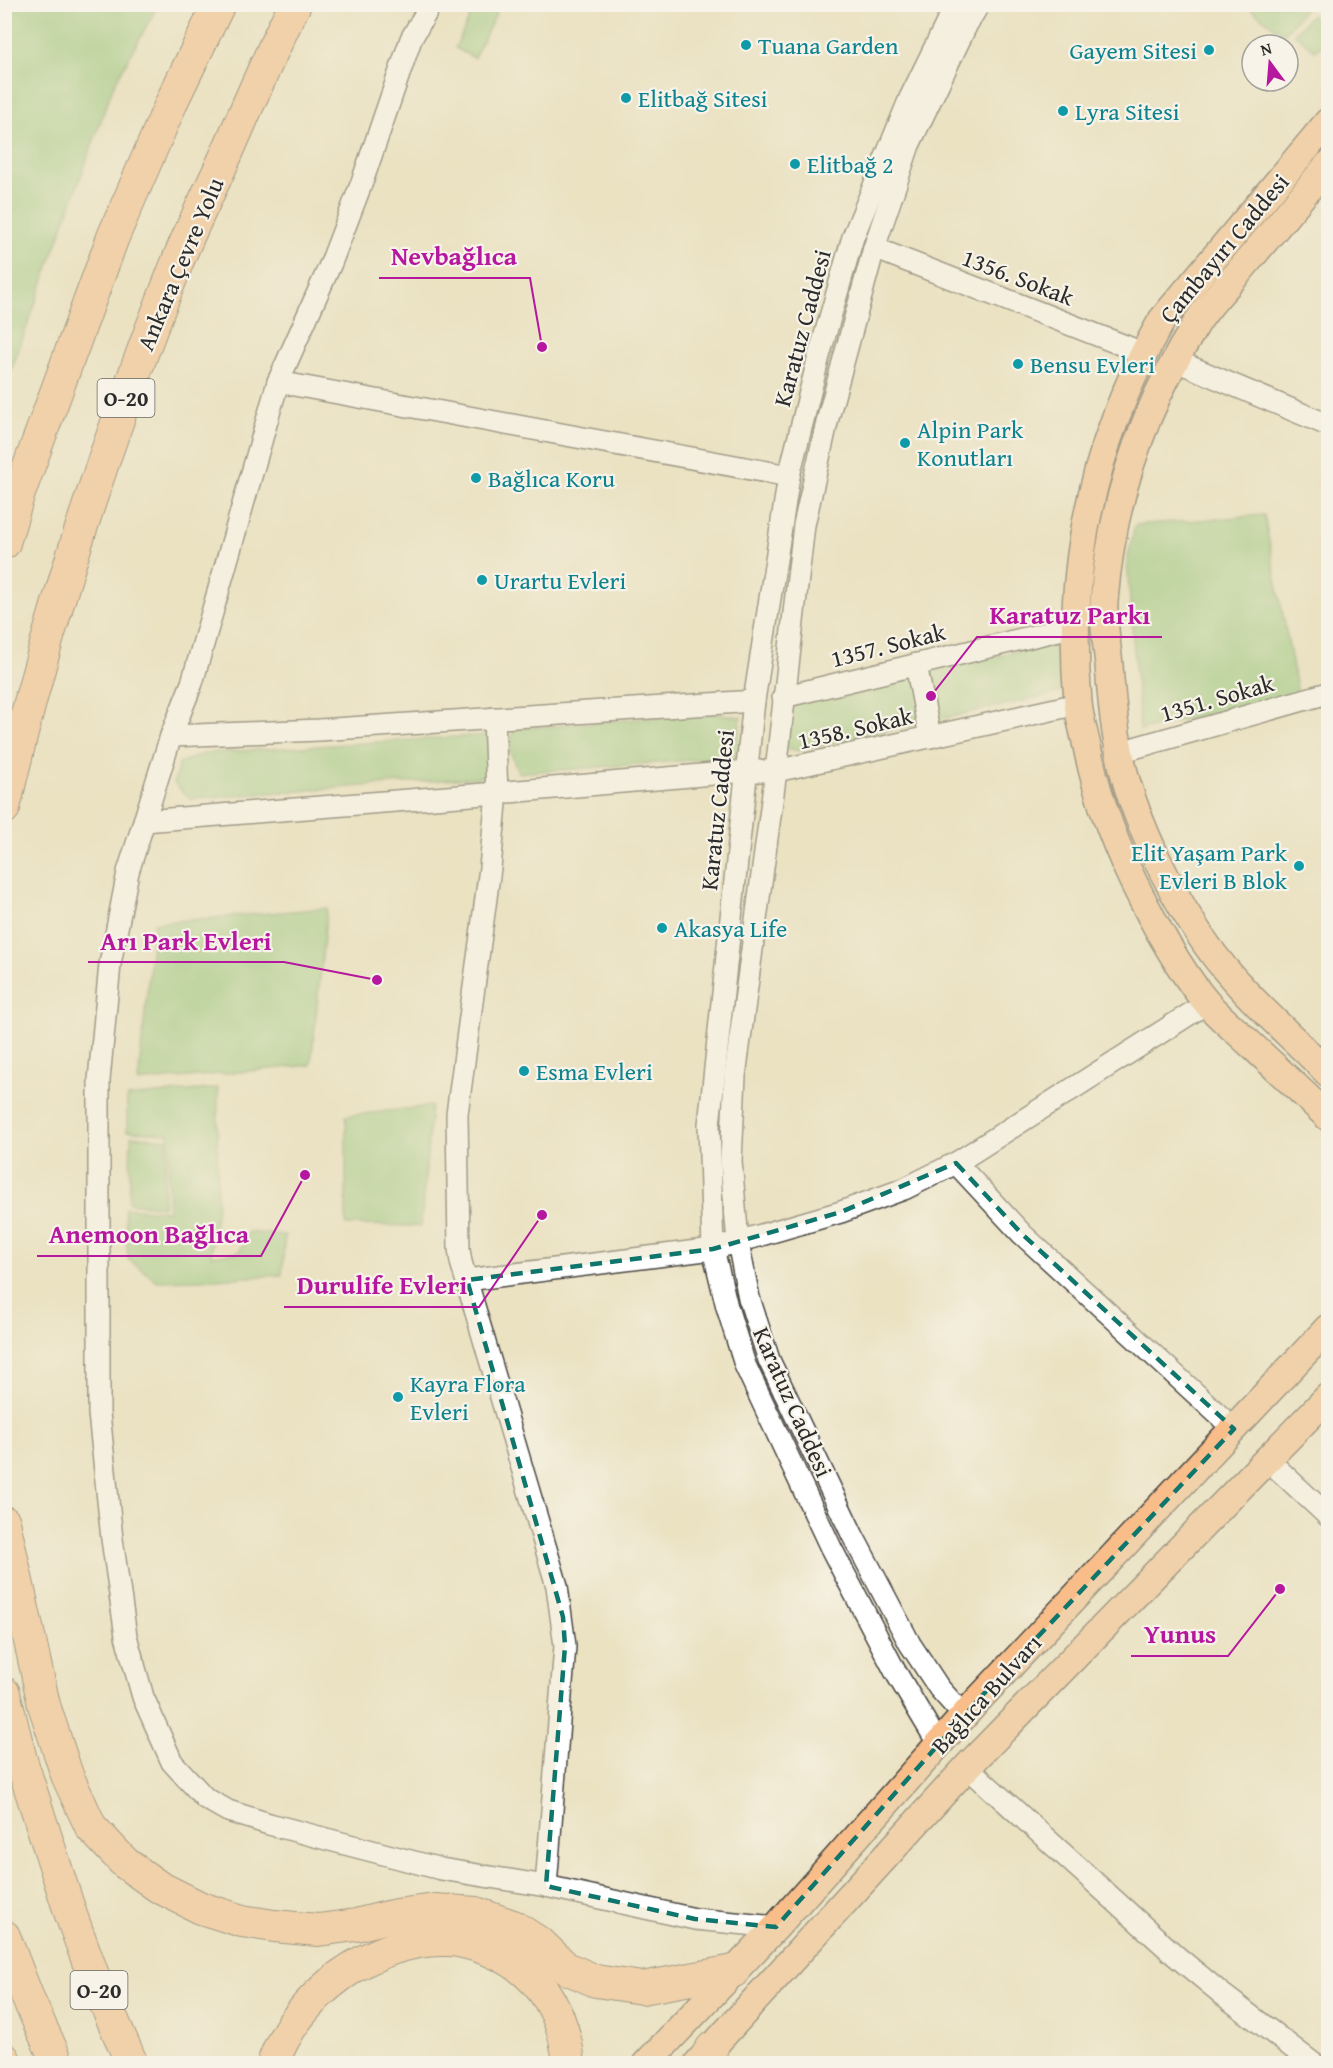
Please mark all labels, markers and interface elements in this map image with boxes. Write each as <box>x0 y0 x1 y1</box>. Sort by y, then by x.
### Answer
place label: Tuana Garden <box>758 28 899 63</box>
place label: Gayem Sitesi <box>1069 33 1197 68</box>
north arrow <box>1240 33 1300 93</box>
text: N <box>1257 35 1275 62</box>
marker: Tuana Garden <box>739 38 753 52</box>
marker: Gayem Sitesi <box>1202 43 1216 57</box>
place label: Elitbağ Sitesi <box>638 81 768 116</box>
marker: Elitbağ Sitesi <box>619 91 633 105</box>
place label: Lyra Sitesi <box>1075 94 1180 129</box>
marker: Lyra Sitesi <box>1056 104 1070 118</box>
place label: Elitbağ 2 <box>807 147 894 182</box>
marker: Elitbağ 2 <box>788 157 802 171</box>
street label: Çambayırı Caddesi <box>1151 165 1297 330</box>
street label: Ankara Çevre Yolu <box>128 172 232 356</box>
callout: Nevbağlıca <box>379 234 530 278</box>
text: Nevbağlıca <box>391 236 518 275</box>
street label: 1356. Sokak <box>957 240 1080 315</box>
street label: Karatuz Caddesi <box>764 245 840 410</box>
place label: Bensu Evleri <box>1030 347 1155 382</box>
marker: Bensu Evleri <box>1011 357 1025 371</box>
road number: O-20 <box>98 379 154 417</box>
place label: Alpin Park Konutları <box>917 412 1024 475</box>
marker: Alpin Park Konutları <box>898 436 912 450</box>
place label: Bağlıca Koru <box>488 461 615 496</box>
marker: Bağlıca Koru <box>469 471 483 485</box>
place label: Urartu Evleri <box>494 563 626 598</box>
marker: Urartu Evleri <box>475 573 489 587</box>
callout: Karatuz Parkı <box>977 593 1162 637</box>
text: Karatuz Parkı <box>990 595 1150 634</box>
street label: 1357. Sokak <box>827 614 950 676</box>
street label: 1351. Sokak <box>1156 665 1279 731</box>
street label: 1358. Sokak <box>794 698 917 758</box>
street label: Karatuz Caddesi <box>691 728 743 892</box>
place label: Elit Yaşam Park Evleri B Blok <box>1131 835 1288 898</box>
marker: Elit Yaşam Park Evleri B Blok <box>1292 859 1306 873</box>
place label: Akasya Life <box>674 911 787 946</box>
callout: Arı Park Evleri <box>88 918 284 962</box>
text: Arı Park Evleri <box>100 921 272 960</box>
marker: Akasya Life <box>655 921 669 935</box>
place label: Esma Evleri <box>536 1054 653 1089</box>
marker: Esma Evleri <box>517 1064 531 1078</box>
callout: Anemoon Bağlıca <box>37 1212 261 1256</box>
text: Anemoon Bağlıca <box>49 1214 250 1253</box>
callout: Durulife Evleri <box>284 1263 479 1307</box>
text: Durulife Evleri <box>297 1265 467 1304</box>
street label: Karatuz Caddesi <box>744 1321 842 1483</box>
place label: Kayra Flora Evleri <box>410 1366 526 1429</box>
marker: Kayra Flora Evleri <box>391 1390 405 1404</box>
callout: Yunus <box>1131 1612 1228 1656</box>
text: Yunus <box>1144 1614 1216 1653</box>
street label: Bağlıca Bulvarı <box>923 1626 1049 1762</box>
road number: O-20 <box>70 1971 128 2009</box>

